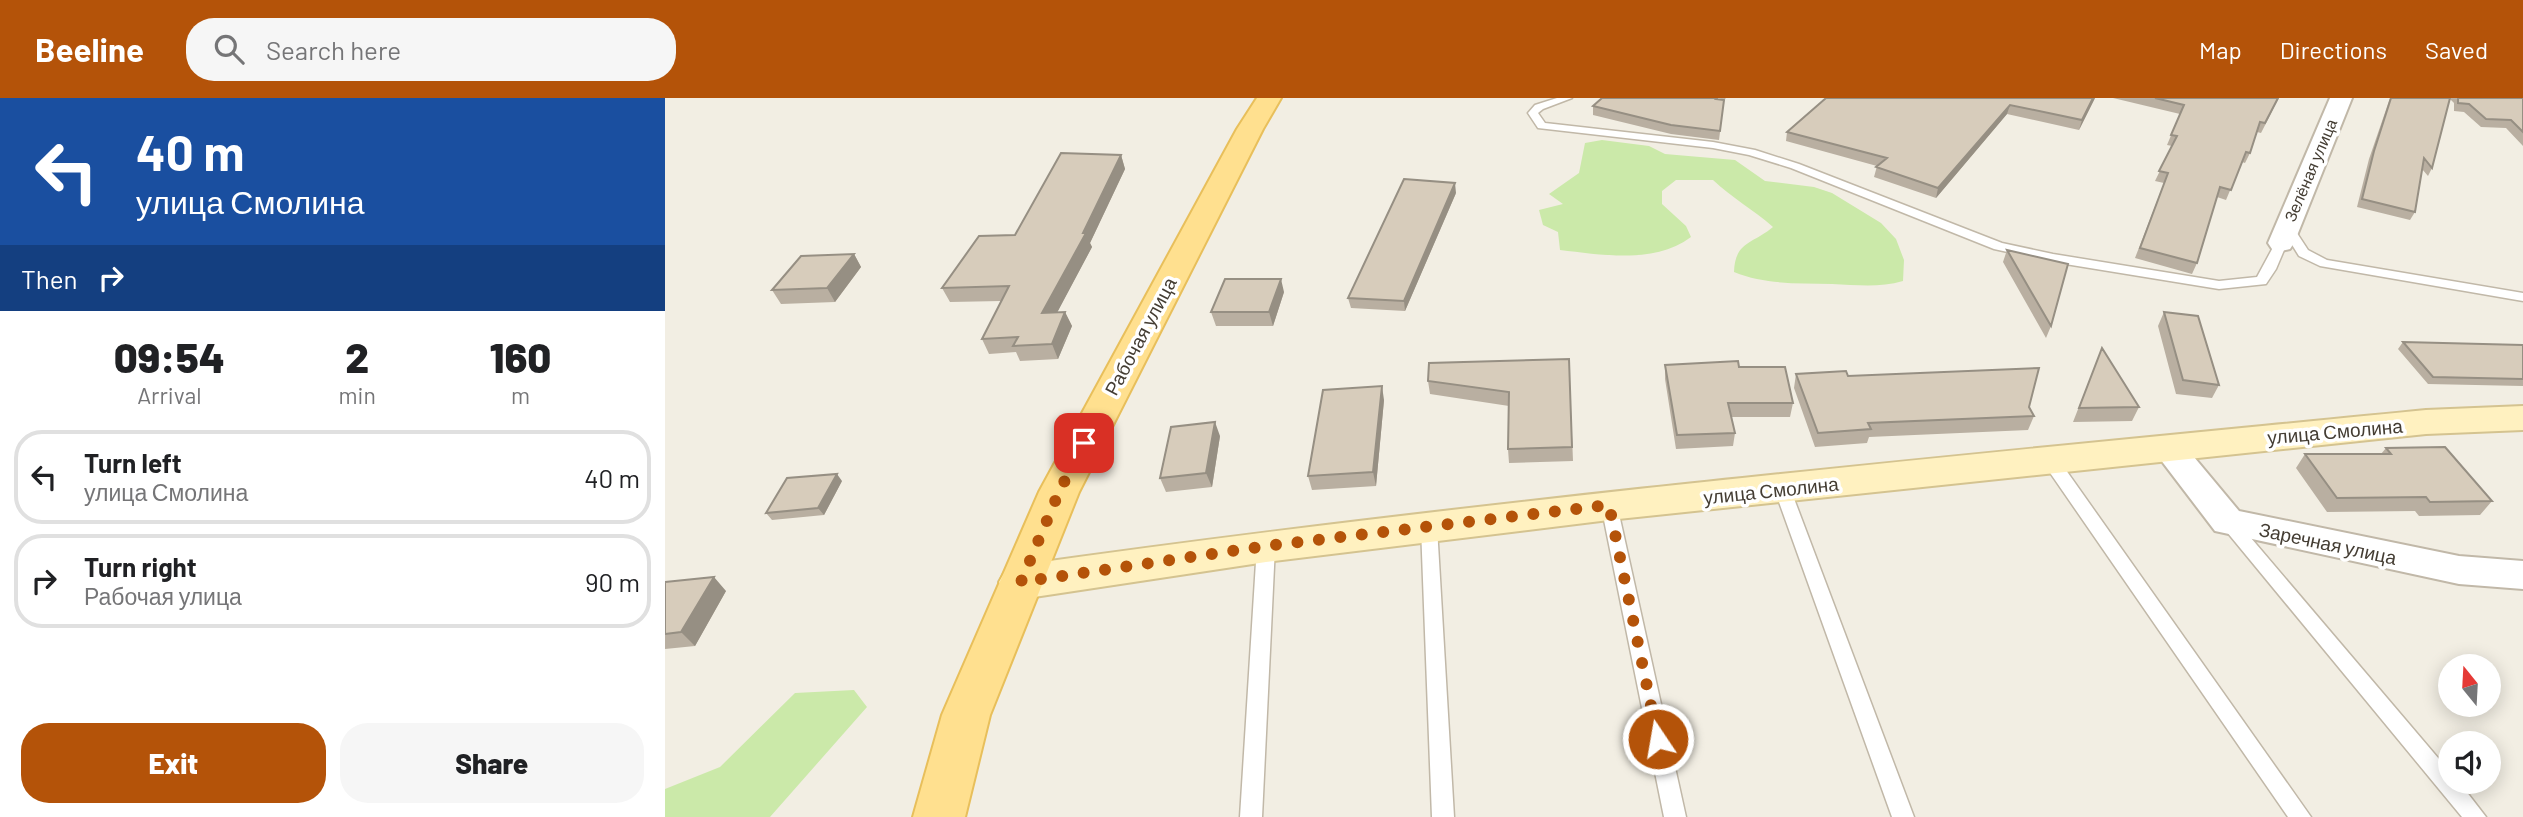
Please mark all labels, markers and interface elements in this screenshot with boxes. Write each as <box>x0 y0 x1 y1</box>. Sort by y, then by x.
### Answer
search box <box>186 18 676 81</box>
text: Beeline <box>35 29 144 69</box>
icon: search <box>210 30 248 68</box>
text: Search here <box>266 34 401 65</box>
text: Map <box>2199 35 2242 64</box>
text: Directions <box>2280 35 2387 64</box>
text: Saved <box>2425 35 2488 64</box>
street label: Зелёная улица <box>2280 116 2340 224</box>
text: 40 m <box>136 122 244 181</box>
icon: left <box>21 126 112 217</box>
text: улица Смолина <box>136 182 365 220</box>
icon: right <box>92 259 130 297</box>
text: Then <box>21 263 78 294</box>
street label: Рабочая улица <box>1099 273 1181 399</box>
text: 09:54 <box>114 331 225 381</box>
text: 2 <box>345 331 369 381</box>
text: 160 <box>490 331 551 381</box>
text: Arrival <box>137 381 201 409</box>
text: min <box>339 381 376 409</box>
text: m <box>511 381 530 409</box>
pin <box>1054 413 1114 473</box>
street label: улица Смолина <box>2266 414 2404 448</box>
icon: arrive <box>1065 424 1103 462</box>
text: Turn left <box>84 447 182 478</box>
icon: left <box>25 458 63 496</box>
text: 40 m <box>584 462 640 493</box>
street label: улица Смолина <box>1702 471 1840 509</box>
text: улица Смолина <box>84 478 248 506</box>
street label: Заречная улица <box>2257 517 2399 569</box>
text: Turn right <box>84 551 197 582</box>
icon: right <box>25 562 63 600</box>
text: 90 m <box>585 566 640 597</box>
text: Рабочая улица <box>84 582 242 610</box>
north arrow <box>2438 654 2501 718</box>
map controls <box>2438 654 2501 794</box>
position arrow <box>1621 702 1695 776</box>
button: Exit <box>21 723 326 803</box>
button: Share <box>340 723 644 803</box>
button: sound <box>2438 731 2501 794</box>

